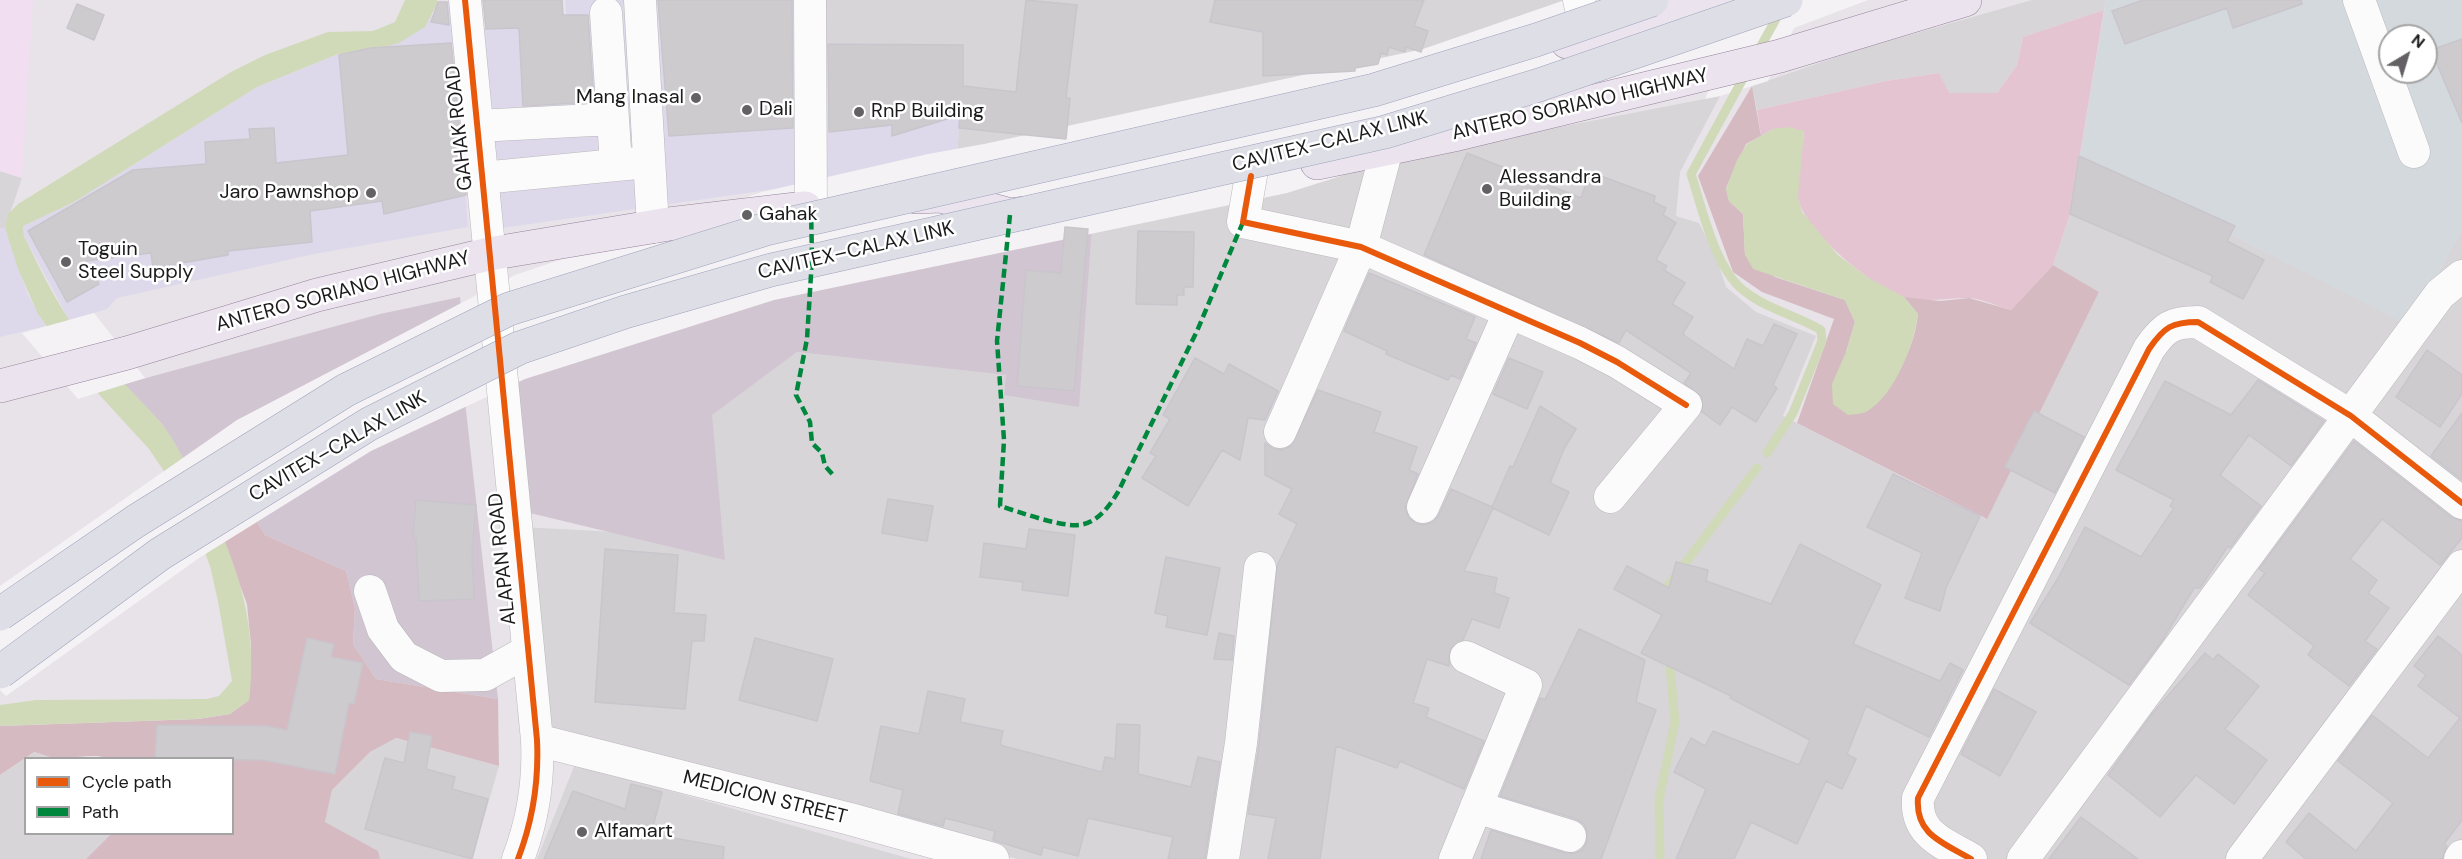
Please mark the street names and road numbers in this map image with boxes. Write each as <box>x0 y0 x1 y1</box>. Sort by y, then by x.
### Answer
street label: GAHAK ROAD <box>441 64 479 192</box>
street label: ANTERO SORIANO HIGHWAY <box>1450 64 1710 146</box>
street label: CAVITEX–CALAX LINK <box>1230 106 1430 178</box>
street label: CAVITEX–CALAX LINK <box>756 217 956 285</box>
street label: ANTERO SORIANO HIGHWAY <box>213 246 473 338</box>
street label: CAVITEX–CALAX LINK <box>245 386 431 508</box>
street label: ALAPAN ROAD <box>484 492 522 626</box>
street label: MEDICION STREET <box>680 766 850 830</box>

